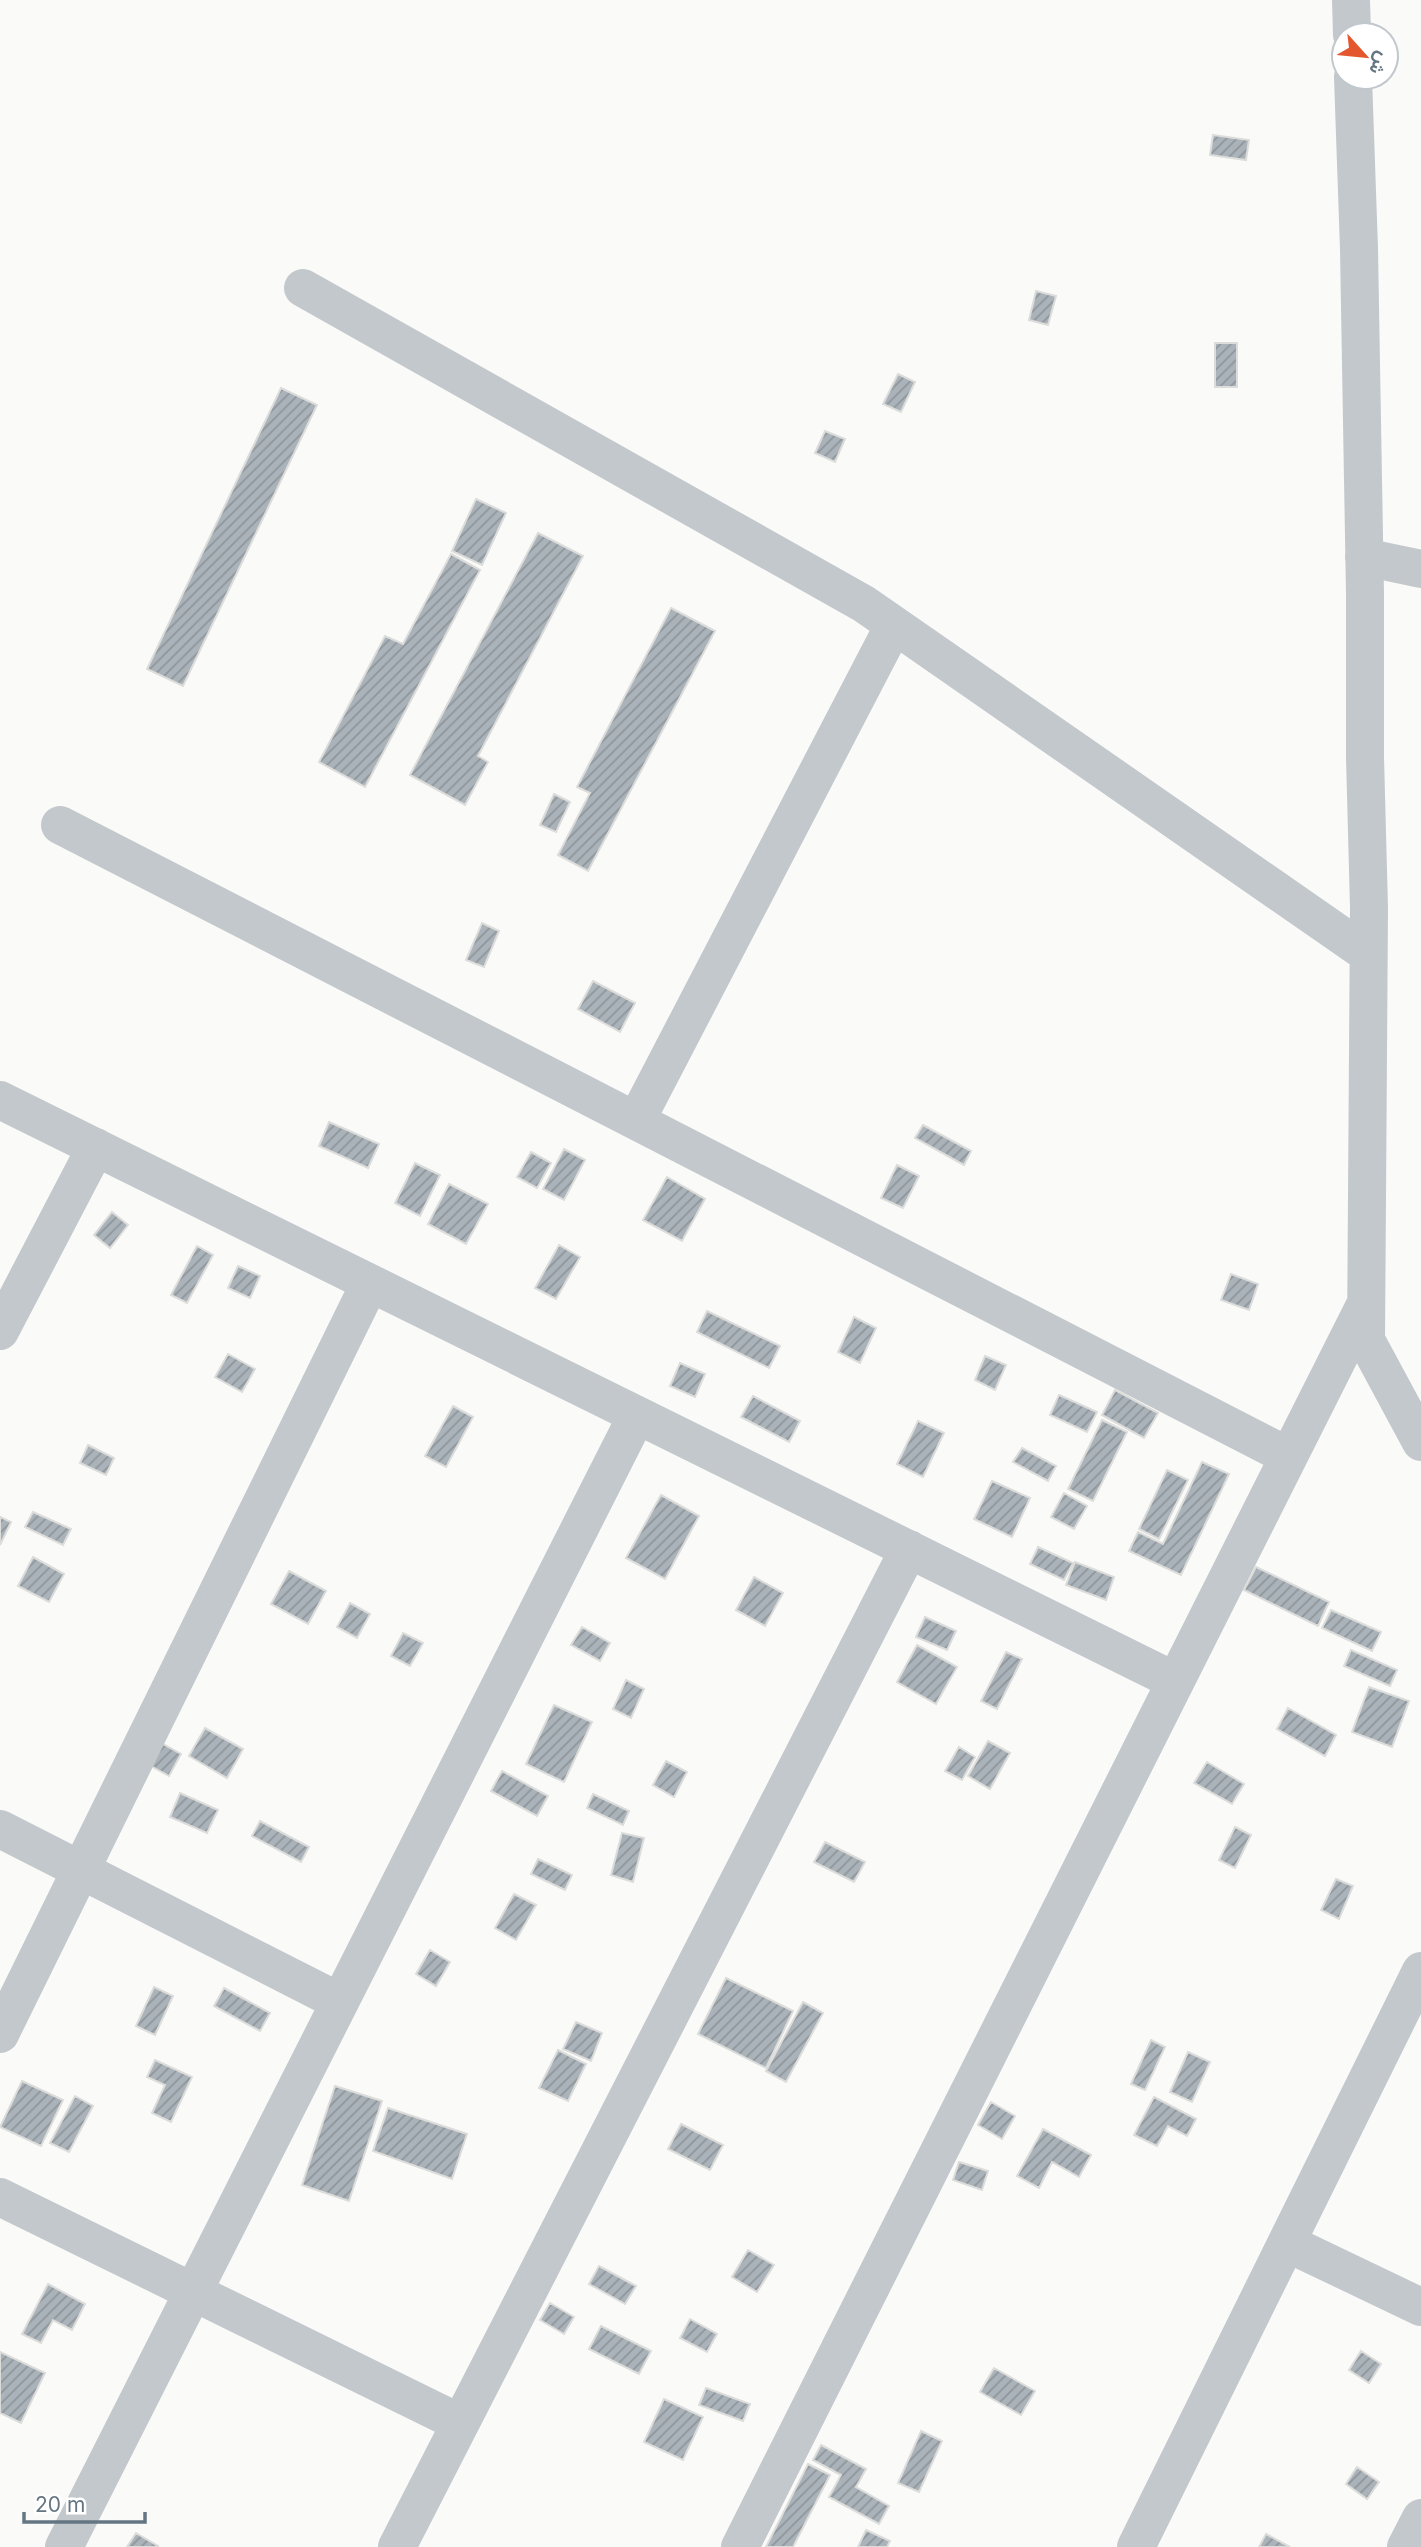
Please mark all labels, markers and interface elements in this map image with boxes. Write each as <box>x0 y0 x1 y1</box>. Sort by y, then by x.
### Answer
north arrow <box>1330 21 1400 91</box>
text: ش <box>1364 48 1395 79</box>
scale bar <box>24 2480 145 2524</box>
text: 20 m <box>35 2492 85 2517</box>

